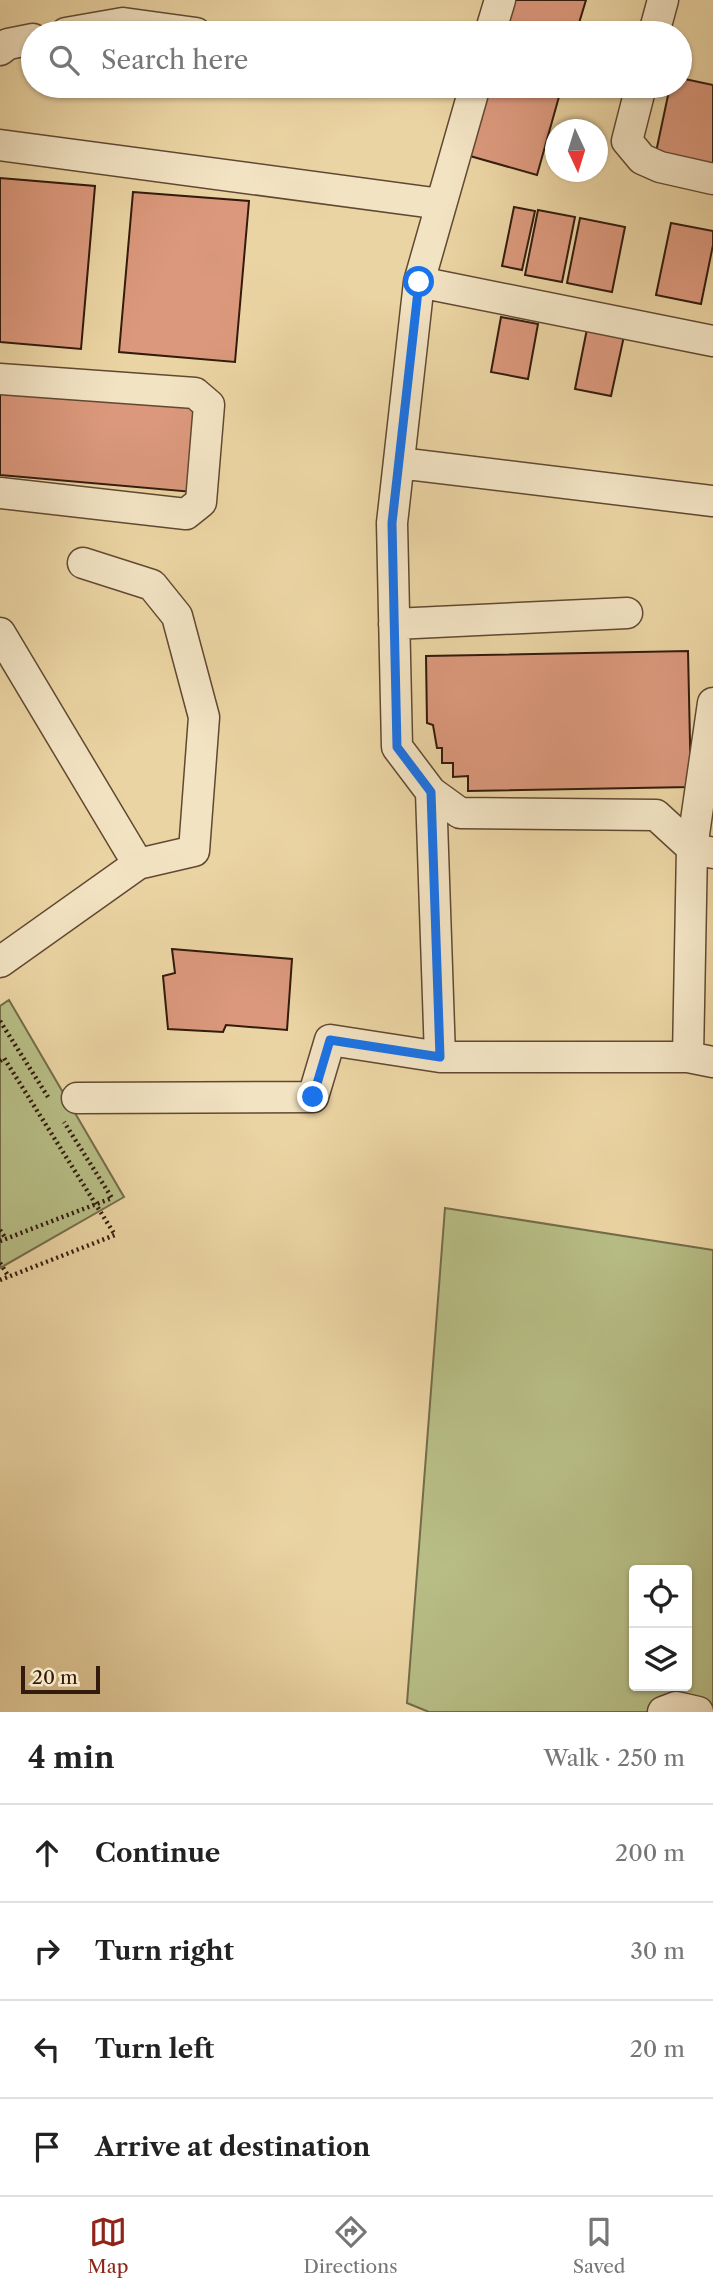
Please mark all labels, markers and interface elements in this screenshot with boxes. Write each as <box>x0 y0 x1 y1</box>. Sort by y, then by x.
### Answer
search box <box>21 21 692 98</box>
icon: search <box>45 41 83 79</box>
text: Search here <box>101 44 248 76</box>
north arrow <box>545 119 608 182</box>
route start <box>403 266 434 297</box>
route end <box>297 1081 328 1112</box>
map controls <box>629 1565 692 1691</box>
button: locate <box>629 1565 692 1628</box>
button: layers <box>629 1628 692 1691</box>
scale bar <box>21 1663 100 1695</box>
text: 20 m <box>32 1666 78 1689</box>
text: 4 min <box>28 1739 114 1776</box>
text: Walk · 250 m <box>544 1744 685 1772</box>
icon: ahead <box>28 1834 66 1872</box>
text: Continue <box>95 1837 220 1869</box>
text: 200 m <box>615 1839 685 1867</box>
icon: right <box>28 1932 66 1970</box>
text: Turn right <box>95 1935 234 1967</box>
text: 30 m <box>630 1937 685 1965</box>
icon: left <box>28 2030 66 2068</box>
text: Turn left <box>95 2033 214 2065</box>
text: 20 m <box>630 2035 685 2063</box>
icon: arrive <box>28 2128 66 2166</box>
text: Arrive at destination <box>95 2131 370 2163</box>
tab: Map <box>88 2213 128 2278</box>
tab: Directions <box>304 2213 397 2278</box>
tab: Saved <box>573 2213 625 2278</box>

